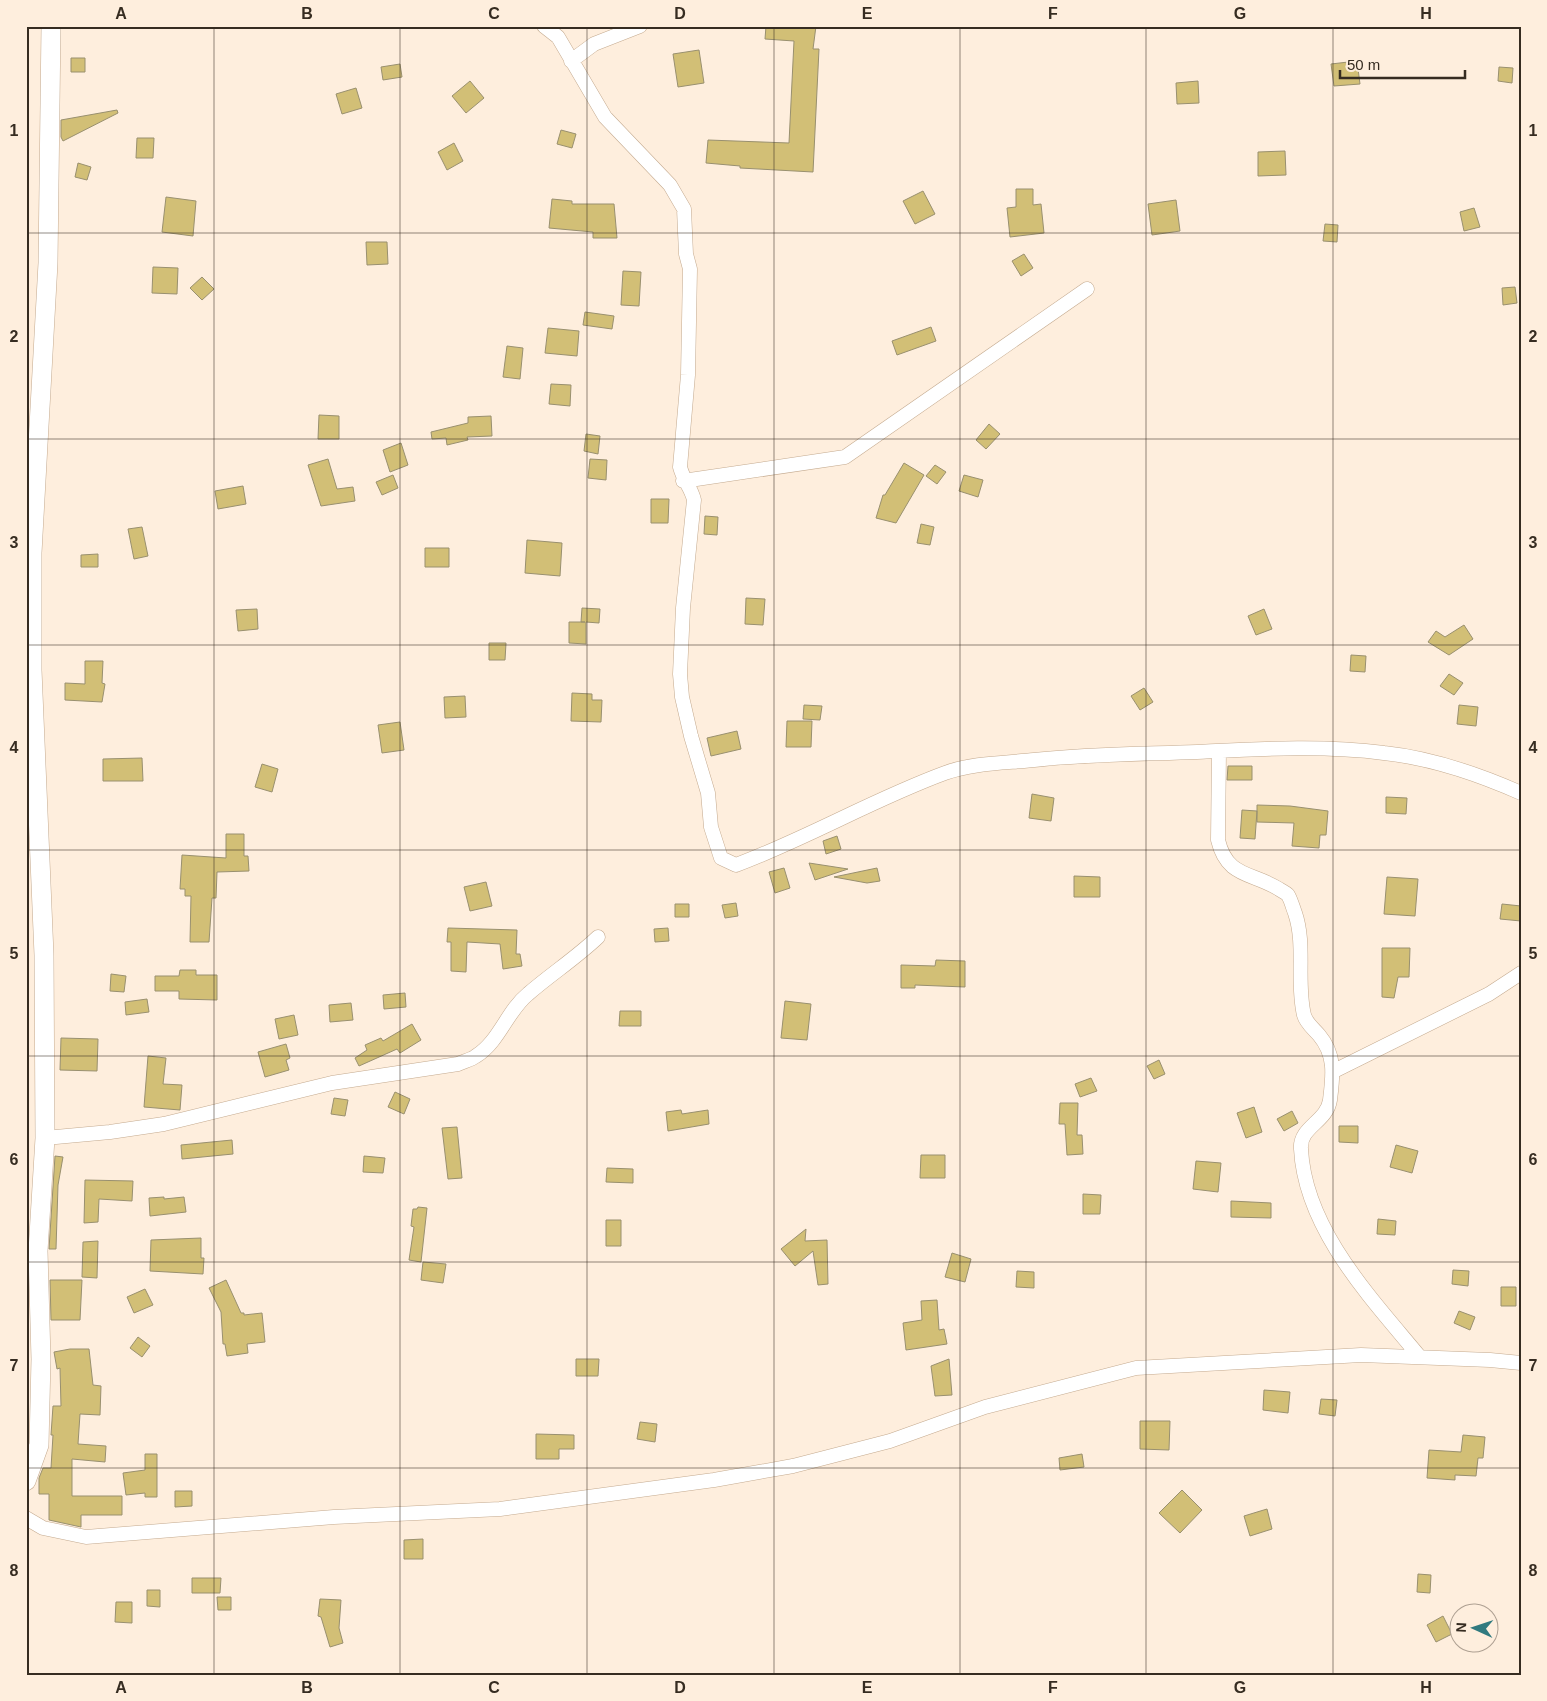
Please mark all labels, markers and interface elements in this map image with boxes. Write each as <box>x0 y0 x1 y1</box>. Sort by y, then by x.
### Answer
text: A <box>115 5 127 22</box>
text: B <box>301 5 313 22</box>
text: C <box>488 5 500 22</box>
text: D <box>674 5 686 22</box>
text: E <box>862 5 873 22</box>
text: F <box>1048 5 1058 22</box>
text: G <box>1234 5 1246 22</box>
text: H <box>1420 5 1432 22</box>
scale bar <box>1340 48 1464 80</box>
text: 50 m <box>1347 56 1380 73</box>
text: 1 <box>10 122 19 139</box>
text: 1 <box>1529 122 1538 139</box>
text: 2 <box>10 328 19 345</box>
text: 2 <box>1529 328 1538 345</box>
text: 3 <box>10 534 19 551</box>
text: 3 <box>1529 534 1538 551</box>
text: 4 <box>10 739 19 756</box>
text: 4 <box>1529 739 1538 756</box>
text: 5 <box>10 945 19 962</box>
text: 5 <box>1529 945 1538 962</box>
text: 6 <box>10 1151 19 1168</box>
text: 6 <box>1529 1151 1538 1168</box>
text: 7 <box>10 1357 19 1374</box>
text: 7 <box>1529 1357 1538 1374</box>
text: 8 <box>10 1562 19 1579</box>
text: 8 <box>1529 1562 1538 1579</box>
north arrow <box>1450 1604 1500 1654</box>
text: N <box>1453 1622 1469 1633</box>
text: A <box>115 1679 127 1696</box>
text: B <box>301 1679 313 1696</box>
text: C <box>488 1679 500 1696</box>
text: D <box>674 1679 686 1696</box>
text: E <box>862 1679 873 1696</box>
text: F <box>1048 1679 1058 1696</box>
text: G <box>1234 1679 1246 1696</box>
text: H <box>1420 1679 1432 1696</box>

